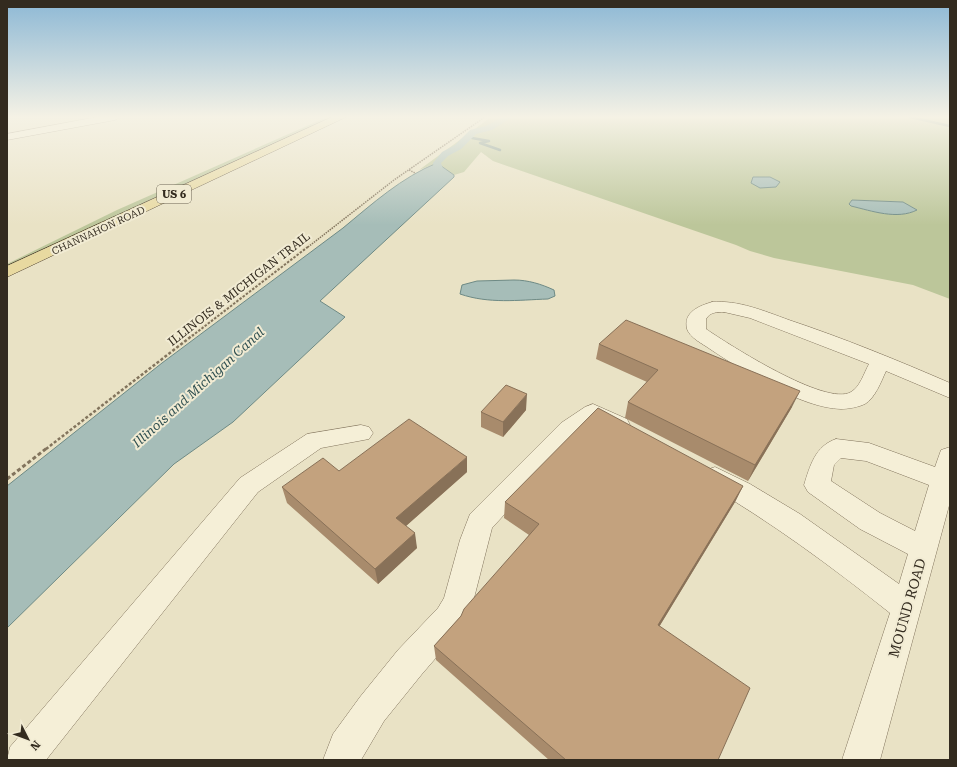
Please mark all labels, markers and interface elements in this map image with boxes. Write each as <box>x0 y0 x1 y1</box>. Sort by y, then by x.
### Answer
road number: US 6 <box>157 185 191 203</box>
street label: CHANNAHON ROAD <box>50 204 147 257</box>
street label: ILLINOIS & MICHIGAN TRAIL <box>165 229 313 349</box>
water label: Illinois and Michigan Canal <box>129 324 267 451</box>
street label: MOUND ROAD <box>885 556 929 659</box>
north arrow <box>8 719 48 759</box>
text: N <box>27 738 43 753</box>

